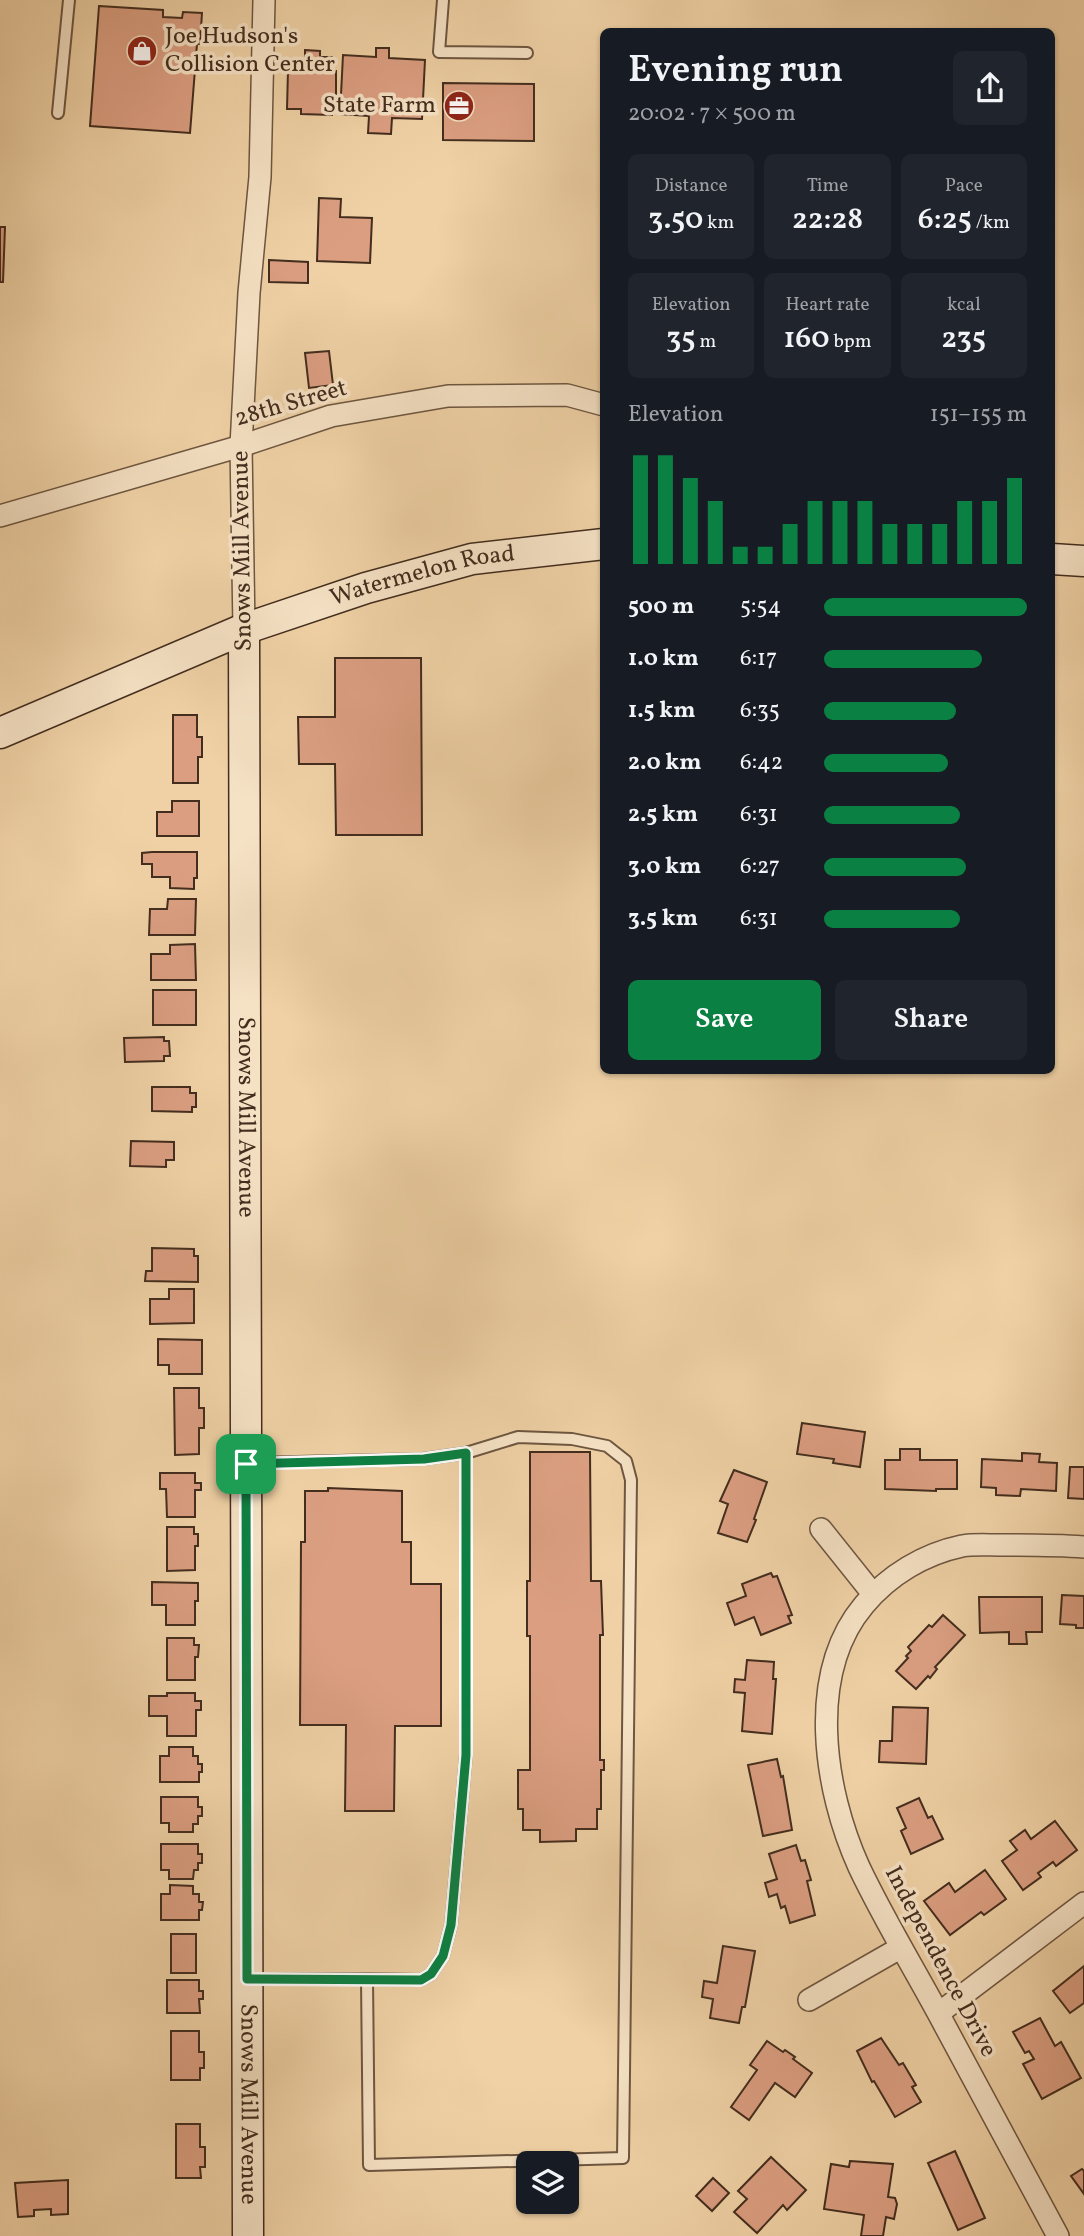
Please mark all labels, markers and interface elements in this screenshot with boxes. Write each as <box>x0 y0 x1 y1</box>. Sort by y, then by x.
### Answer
place label: Joe Hudson's Collision Center <box>165 20 335 82</box>
shop icon: Joe Hudson's Collision Center <box>125 34 159 68</box>
text: Evening run <box>628 45 843 98</box>
button: share <box>953 51 1027 125</box>
place label: State Farm <box>323 89 436 123</box>
office icon: State Farm <box>442 89 476 123</box>
text: 20:02 · 7 × 500 m <box>628 98 796 130</box>
text: Distance <box>655 173 728 199</box>
text: Time <box>807 173 848 199</box>
text: Pace <box>945 173 983 199</box>
text: 3.50 <box>648 199 703 241</box>
text: 22:28 <box>792 199 863 241</box>
text: 6:25 <box>918 199 972 241</box>
text: km <box>703 210 734 236</box>
text: /km <box>972 210 1010 236</box>
text: Elevation <box>652 292 731 318</box>
text: Heart rate <box>786 292 869 318</box>
text: kcal <box>947 292 981 318</box>
text: 35 <box>666 318 696 360</box>
text: 160 <box>783 318 830 360</box>
text: 235 <box>941 318 986 360</box>
text: m <box>696 329 716 355</box>
text: bpm <box>830 329 872 355</box>
street label: 28th Street <box>231 372 351 436</box>
text: Elevation <box>628 399 724 431</box>
text: 151–155 m <box>930 399 1027 431</box>
street label: Snows Mill Avenue <box>224 450 262 652</box>
street label: Watermelon Road <box>326 537 517 616</box>
text: 500 m <box>628 591 694 623</box>
text: 5:54 <box>740 591 781 623</box>
text: 1.0 km <box>628 643 699 675</box>
text: 6:17 <box>740 643 777 675</box>
text: 1.5 km <box>628 695 695 727</box>
text: 6:35 <box>740 695 780 727</box>
text: 2.0 km <box>628 747 701 779</box>
text: 6:42 <box>740 747 783 779</box>
text: 2.5 km <box>628 799 698 831</box>
text: 6:31 <box>740 799 778 831</box>
text: 3.0 km <box>628 851 701 883</box>
text: 6:27 <box>740 851 780 883</box>
text: 3.5 km <box>628 903 698 935</box>
text: 6:31 <box>740 903 778 935</box>
button: Save <box>628 980 821 1060</box>
button: Share <box>835 980 1027 1060</box>
street label: Snows Mill Avenue <box>228 1016 262 1218</box>
pin <box>216 1434 276 1494</box>
icon: arrive <box>227 1445 265 1483</box>
street label: Independence Drive <box>875 1860 1005 2064</box>
street label: Snows Mill Avenue <box>230 2003 265 2205</box>
map controls <box>516 2151 579 2214</box>
button: layers <box>516 2151 579 2214</box>

